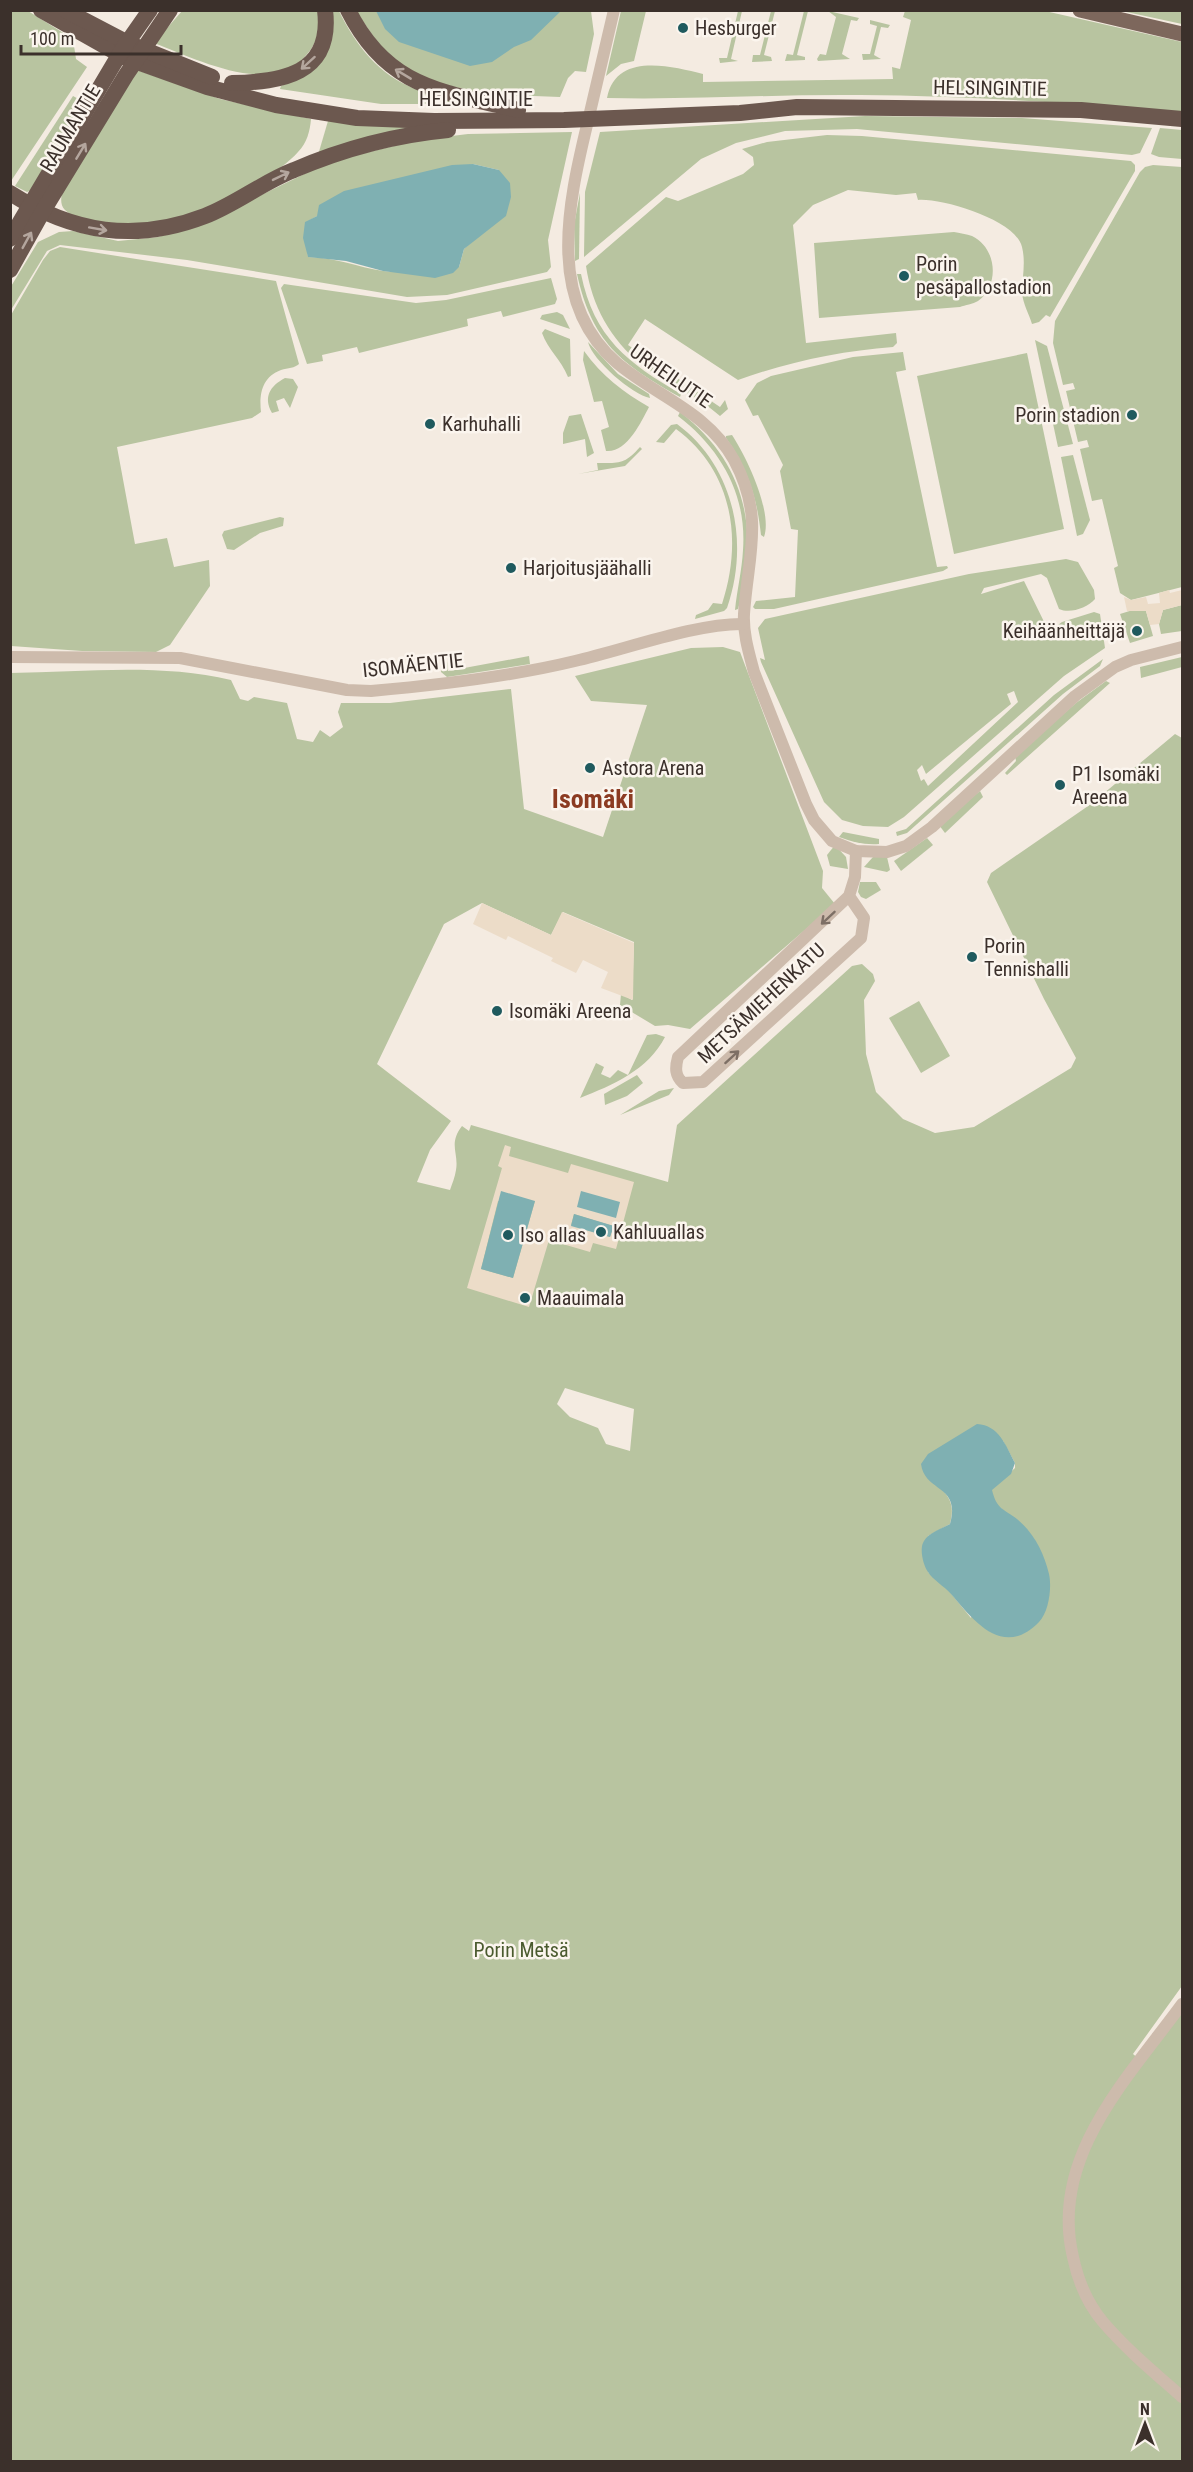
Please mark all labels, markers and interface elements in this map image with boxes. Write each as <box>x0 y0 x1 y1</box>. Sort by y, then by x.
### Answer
place label: Hesburger <box>695 16 777 40</box>
scale bar <box>21 18 182 56</box>
marker: Hesburger <box>676 21 690 35</box>
text: 100 m <box>30 28 74 49</box>
one-way arrow <box>301 56 316 70</box>
one-way arrow <box>395 68 412 80</box>
street label: HELSINGINTIE <box>933 75 1047 101</box>
street label: RAUMANTIE <box>35 80 105 176</box>
street label: HELSINGINTIE <box>419 87 533 111</box>
one-way arrow <box>76 143 88 160</box>
one-way arrow <box>272 169 290 181</box>
one-way arrow <box>88 224 108 235</box>
one-way arrow <box>22 232 33 250</box>
place label: Porin pesäpallostadion <box>916 252 1051 299</box>
marker: Porin pesäpallostadion <box>897 269 911 283</box>
street label: URHEILUTIE <box>625 339 717 413</box>
place label: Porin stadion <box>1015 403 1120 427</box>
marker: Porin stadion <box>1125 408 1139 422</box>
place label: Karhuhalli <box>442 412 521 436</box>
marker: Karhuhalli <box>423 417 437 431</box>
place label: Harjoitusjäähalli <box>523 556 652 580</box>
marker: Harjoitusjäähalli <box>504 561 518 575</box>
place label: Keihäänheittäjä <box>1003 619 1125 643</box>
marker: Keihäänheittäjä <box>1130 624 1144 638</box>
street label: ISOMÄENTIE <box>361 648 465 682</box>
place label: Astora Arena <box>602 756 704 780</box>
marker: Astora Arena <box>583 761 597 775</box>
place label: P1 Isomäki Areena <box>1072 762 1160 809</box>
marker: P1 Isomäki Areena <box>1053 778 1067 792</box>
district label: Isomäki <box>552 784 634 814</box>
one-way arrow <box>821 911 836 926</box>
place label: Porin Tennishalli <box>984 934 1069 981</box>
street label: METSÄMIEHENKATU <box>692 938 830 1068</box>
marker: Porin Tennishalli <box>965 950 979 964</box>
place label: Isomäki Areena <box>509 999 631 1023</box>
marker: Isomäki Areena <box>490 1004 504 1018</box>
one-way arrow <box>724 1050 739 1064</box>
place label: Kahluuallas <box>613 1220 705 1244</box>
place label: Iso allas <box>520 1223 586 1247</box>
marker: Kahluuallas <box>594 1225 608 1239</box>
marker: Iso allas <box>501 1228 515 1242</box>
place label: Maauimala <box>537 1286 624 1310</box>
marker: Maauimala <box>518 1291 532 1305</box>
park label: Porin Metsä <box>473 1938 569 1962</box>
north arrow <box>1115 2394 1175 2454</box>
text: N <box>1140 2400 1150 2419</box>

